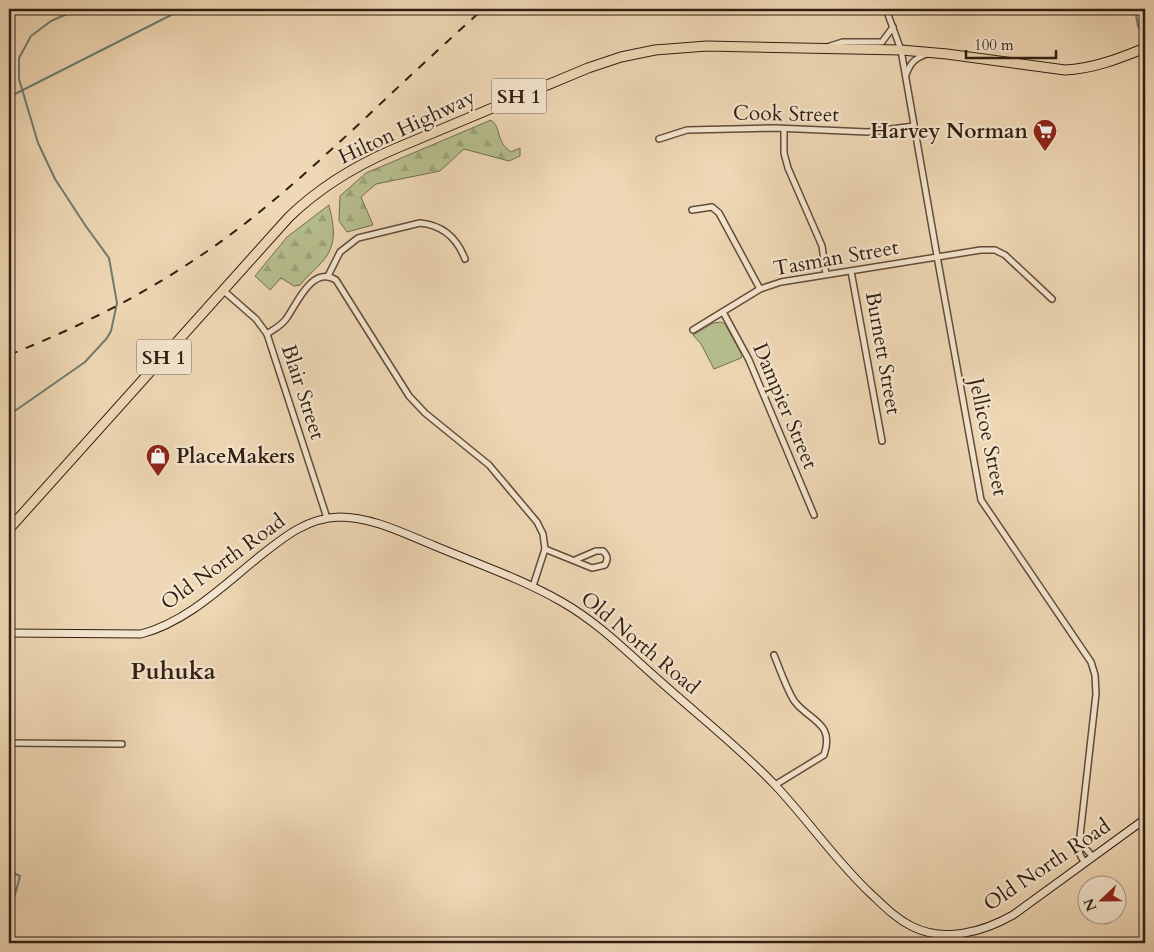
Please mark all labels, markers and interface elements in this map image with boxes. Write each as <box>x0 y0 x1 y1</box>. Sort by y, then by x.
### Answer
scale bar <box>966 28 1056 60</box>
text: 100 m <box>974 35 1014 55</box>
road number: SH 1 <box>492 78 546 114</box>
street label: Hilton Highway <box>334 83 480 171</box>
street label: Cook Street <box>733 99 840 129</box>
place label: Harvey Norman <box>870 117 1029 146</box>
supermarket icon: Harvey Norman <box>1032 118 1058 152</box>
street label: Tasman Street <box>771 233 901 283</box>
street label: Burnett Street <box>858 289 908 417</box>
street label: Dampier Street <box>745 339 825 474</box>
road number: SH 1 <box>136 340 192 374</box>
street label: Blair Street <box>274 341 332 444</box>
street label: Jellicoe Street <box>961 372 1015 499</box>
place label: PlaceMakers <box>176 442 295 471</box>
shop icon: PlaceMakers <box>145 443 171 477</box>
street label: Old North Road <box>155 507 291 617</box>
street label: Old North Road <box>574 585 706 701</box>
district label: Puhuka <box>130 655 216 688</box>
street label: Old North Road <box>979 813 1115 917</box>
north arrow <box>1076 874 1126 924</box>

